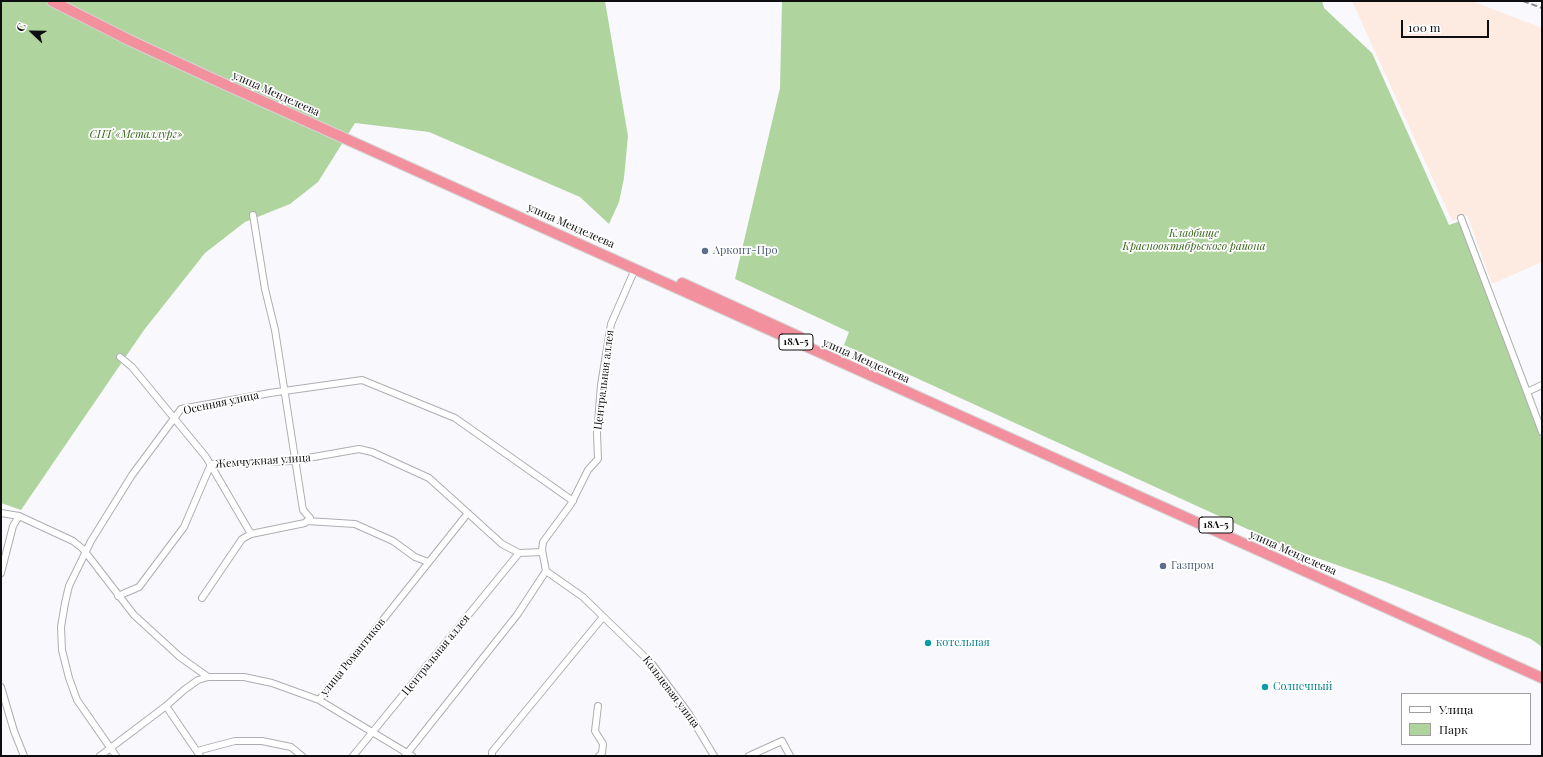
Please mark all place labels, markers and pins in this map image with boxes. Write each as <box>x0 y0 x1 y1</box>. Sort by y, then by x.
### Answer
place label: Арконт-Про <box>713 244 777 258</box>
marker: Арконт-Про <box>700 246 710 256</box>
place label: Газпром <box>1171 559 1214 573</box>
marker: Газпром <box>1158 561 1168 571</box>
place label: котельная <box>936 636 990 650</box>
marker: котельная <box>923 638 933 648</box>
place label: Солнечный <box>1273 680 1332 694</box>
marker: Солнечный <box>1260 682 1270 692</box>

